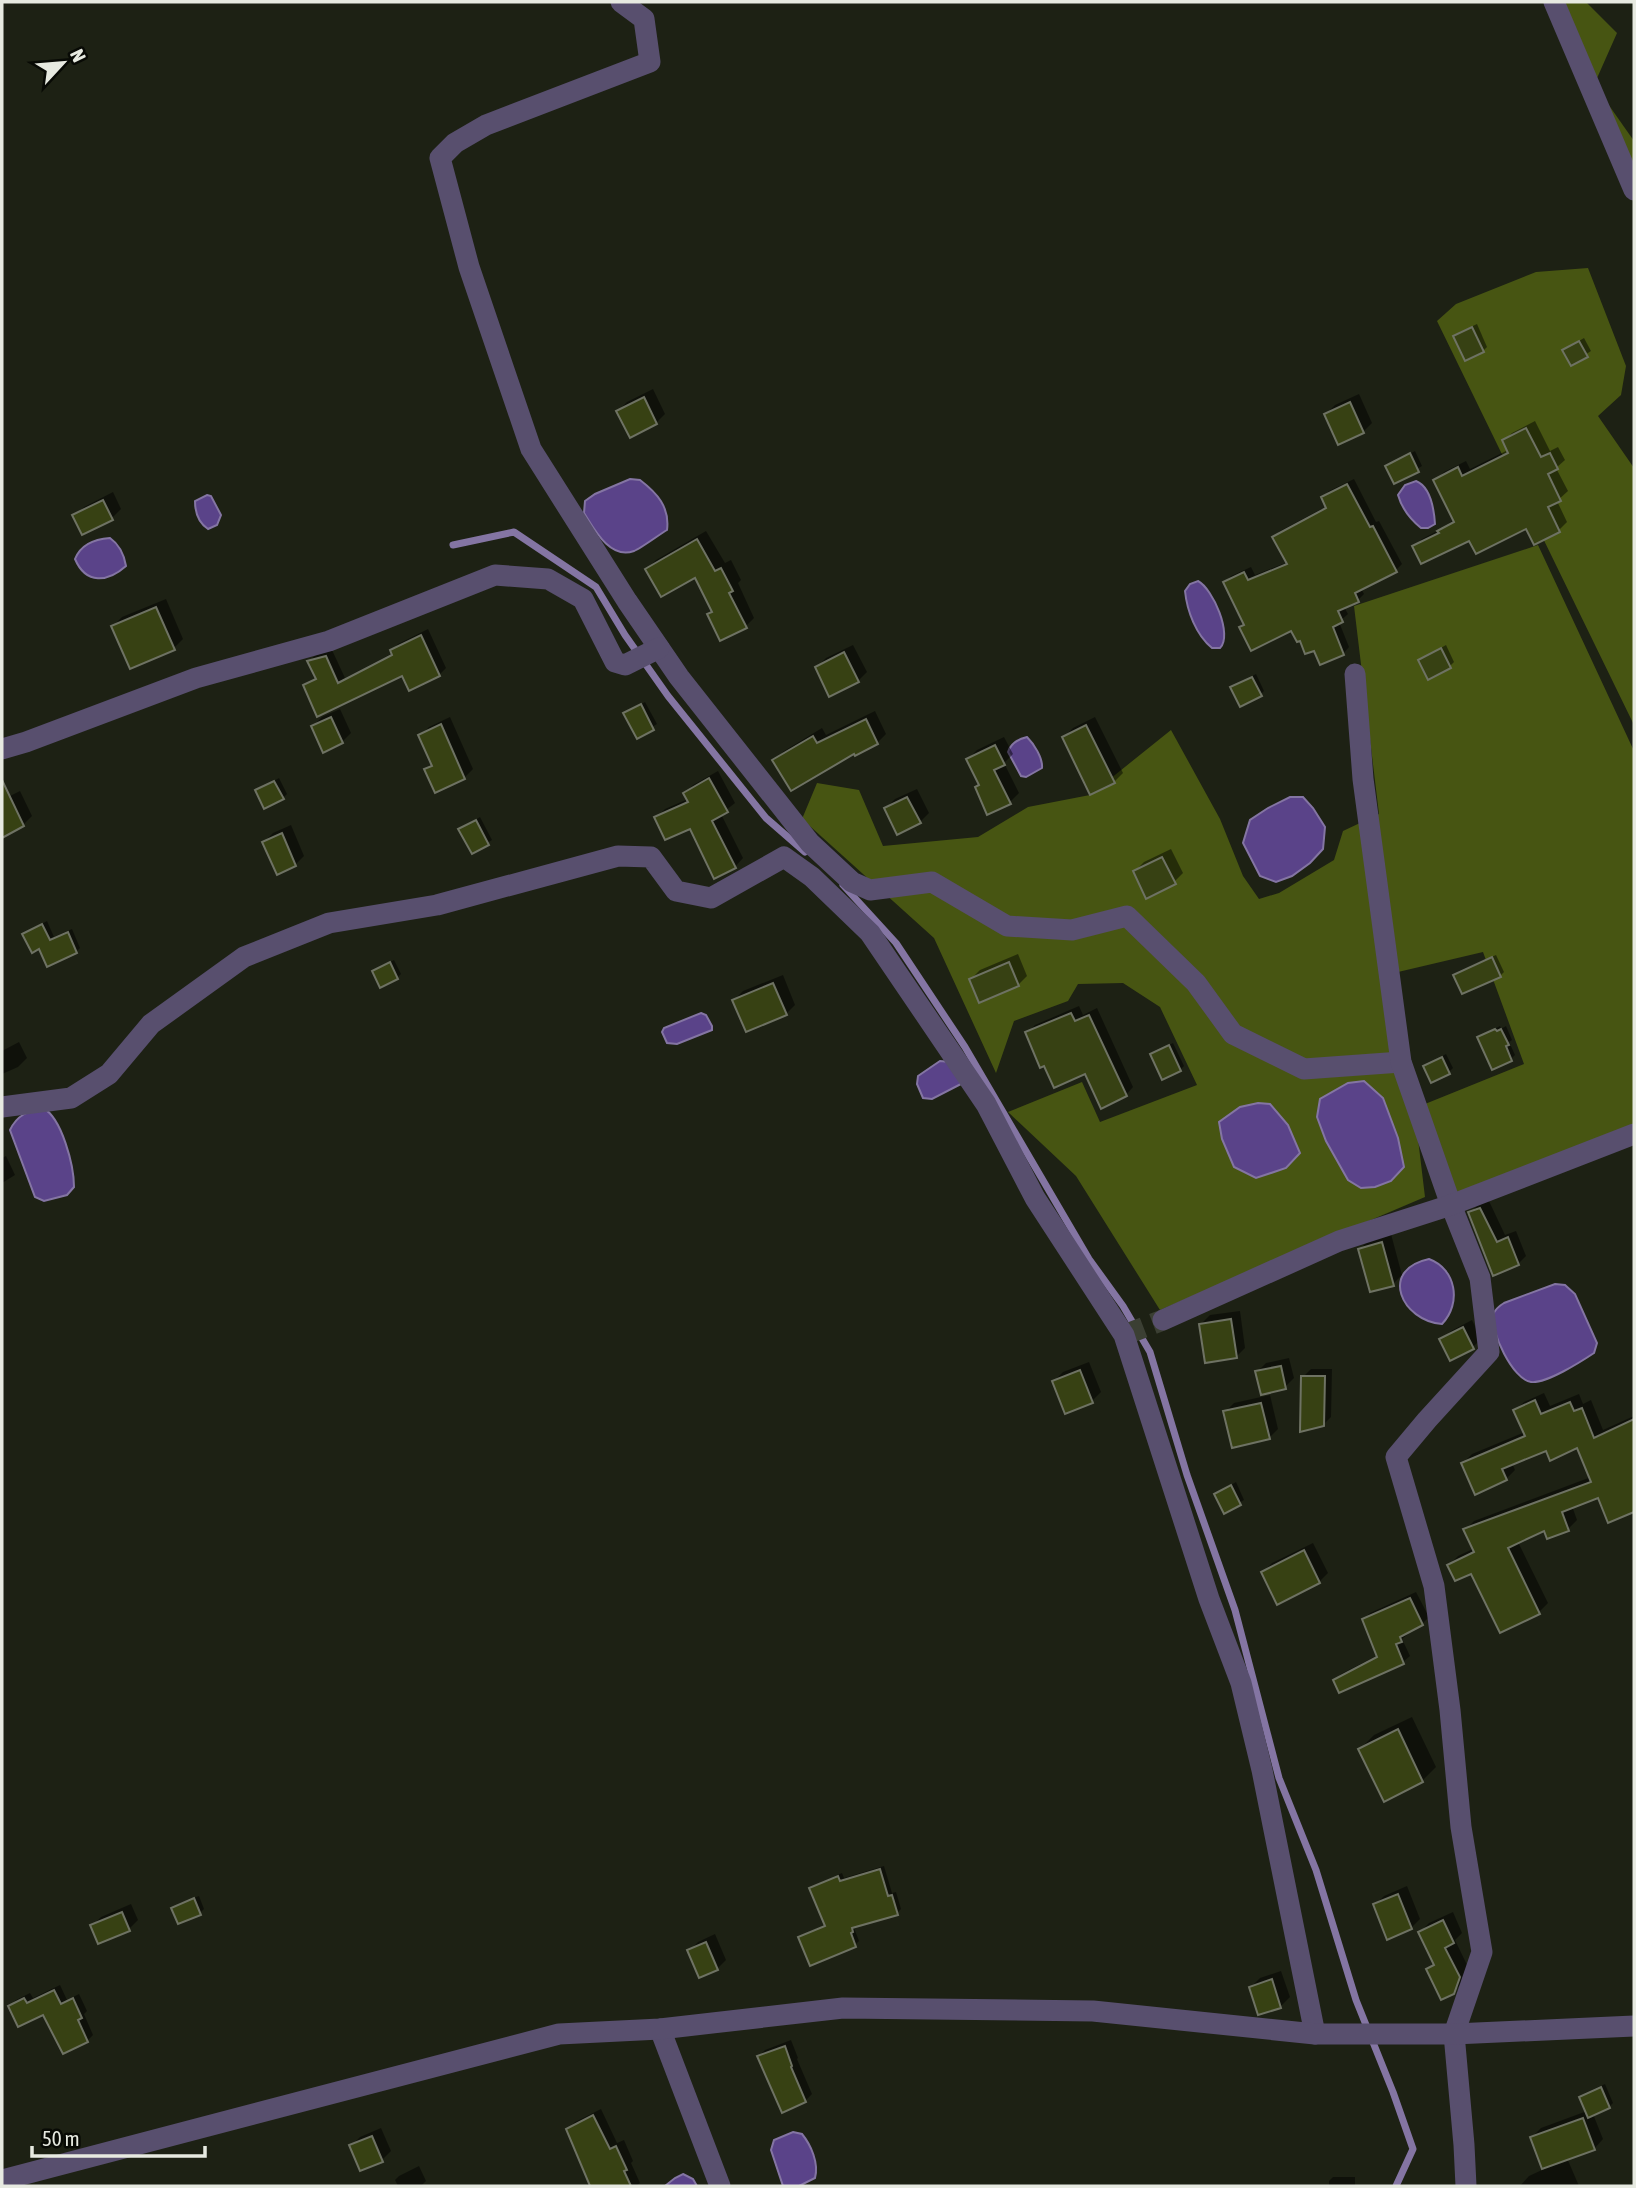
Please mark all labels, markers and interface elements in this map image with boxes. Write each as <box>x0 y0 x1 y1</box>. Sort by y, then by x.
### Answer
north arrow <box>28 28 98 98</box>
text: N <box>66 46 91 65</box>
scale bar <box>32 2114 205 2158</box>
text: 50 m <box>42 2126 80 2150</box>

